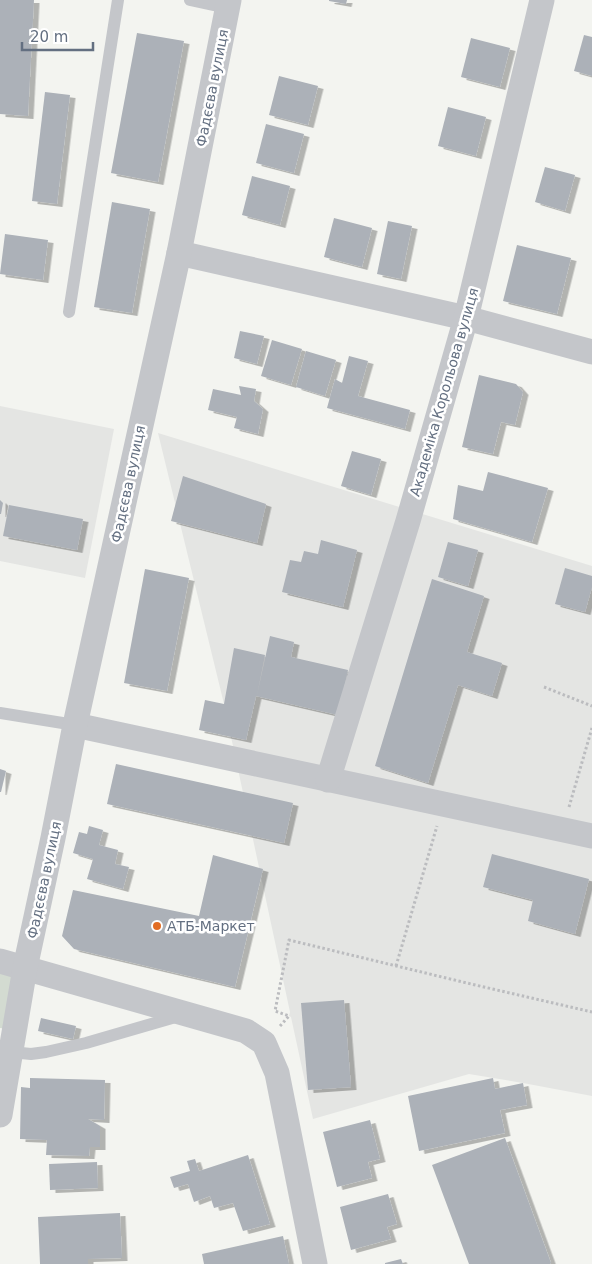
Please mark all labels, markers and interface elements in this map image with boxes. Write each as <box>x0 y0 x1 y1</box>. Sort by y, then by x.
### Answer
scale bar <box>22 20 94 52</box>
text: 20 m <box>30 28 68 46</box>
street label: Фадєєва вулиця <box>193 28 231 148</box>
street label: Академіка Корольова вулиця <box>406 286 482 498</box>
street label: Фадєєва вулиця <box>108 424 148 544</box>
street label: Фадєєва вулиця <box>24 820 64 940</box>
place label: АТБ-Маркет <box>167 918 255 934</box>
marker: АТБ-Маркет <box>151 920 163 932</box>

